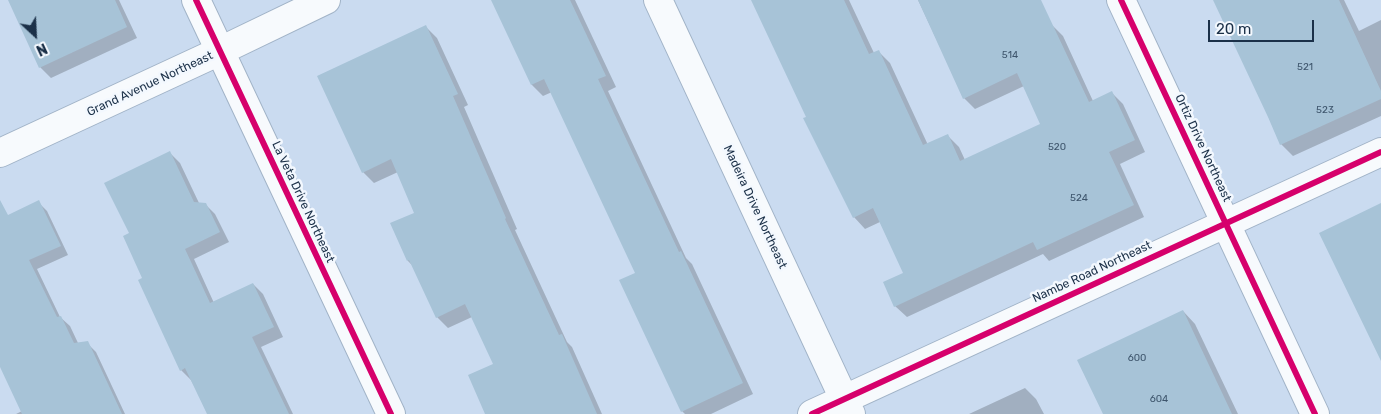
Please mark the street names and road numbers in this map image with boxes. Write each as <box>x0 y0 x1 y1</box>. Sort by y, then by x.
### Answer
street label: Grand Avenue Northeast <box>85 48 215 120</box>
street label: Ortiz Drive Northeast <box>1172 92 1234 204</box>
street label: La Veta Drive Northeast <box>269 139 337 265</box>
street label: Madeira Drive Northeast <box>720 143 790 271</box>
street label: Nambe Road Northeast <box>1030 238 1154 306</box>

